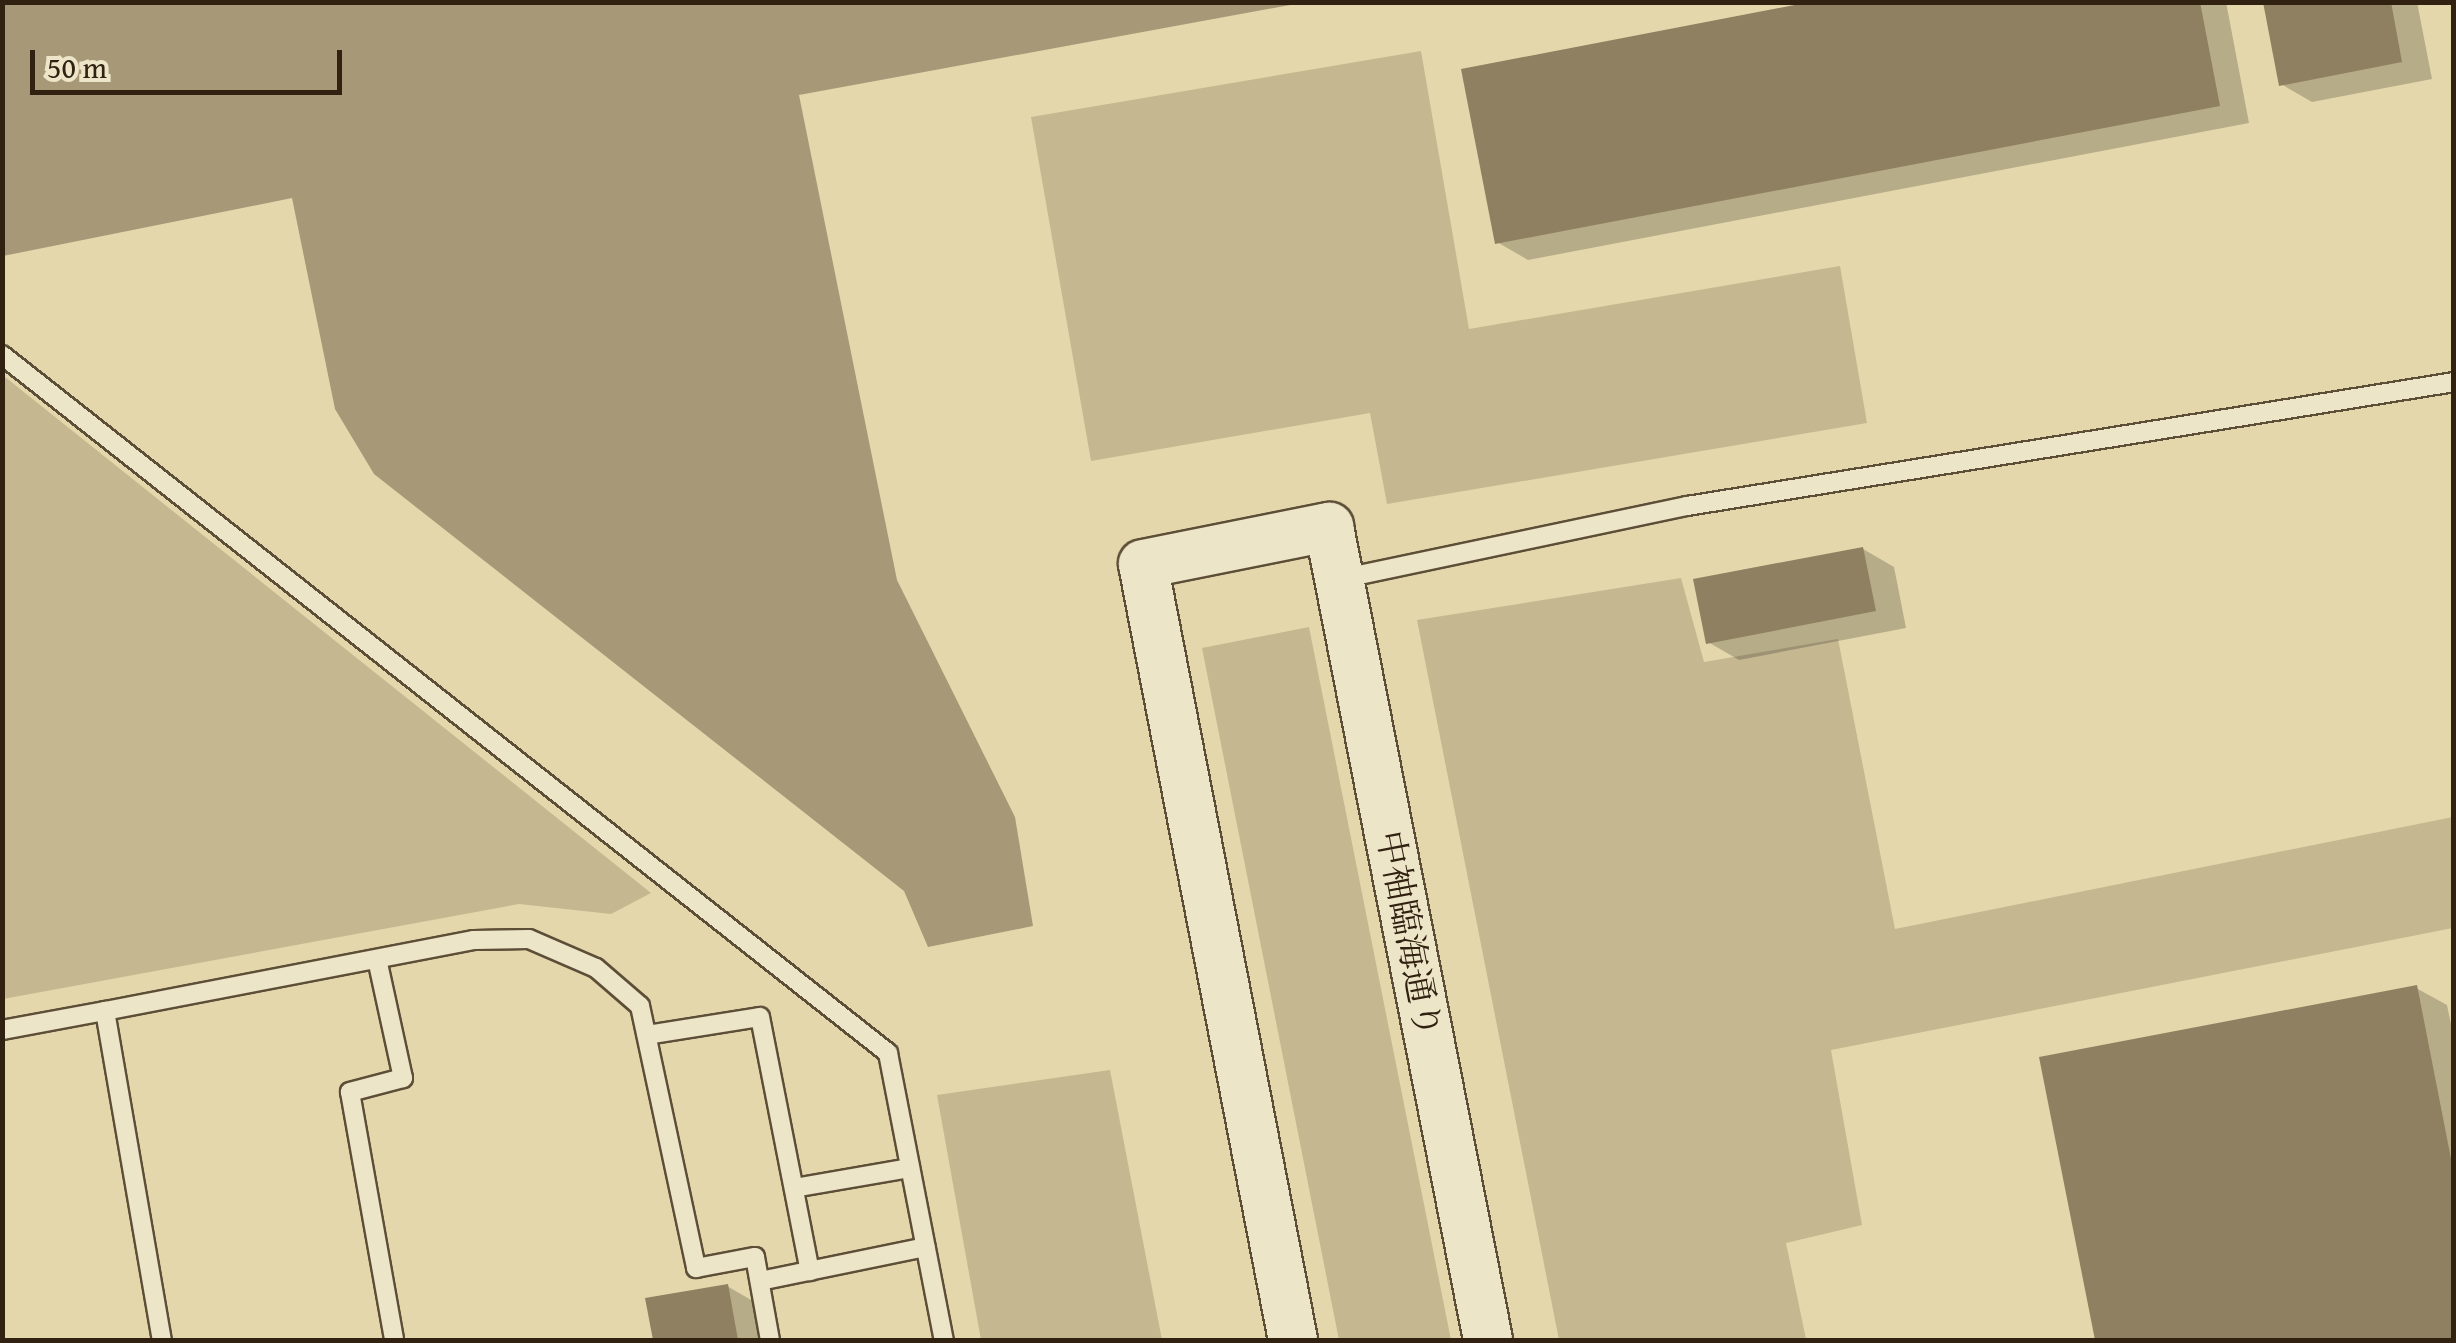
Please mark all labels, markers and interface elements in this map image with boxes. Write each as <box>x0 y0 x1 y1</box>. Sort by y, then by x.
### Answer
scale bar <box>35 30 348 92</box>
text: 50 m <box>47 45 107 89</box>
street label: 中袖臨海通り <box>1368 827 1450 1041</box>

